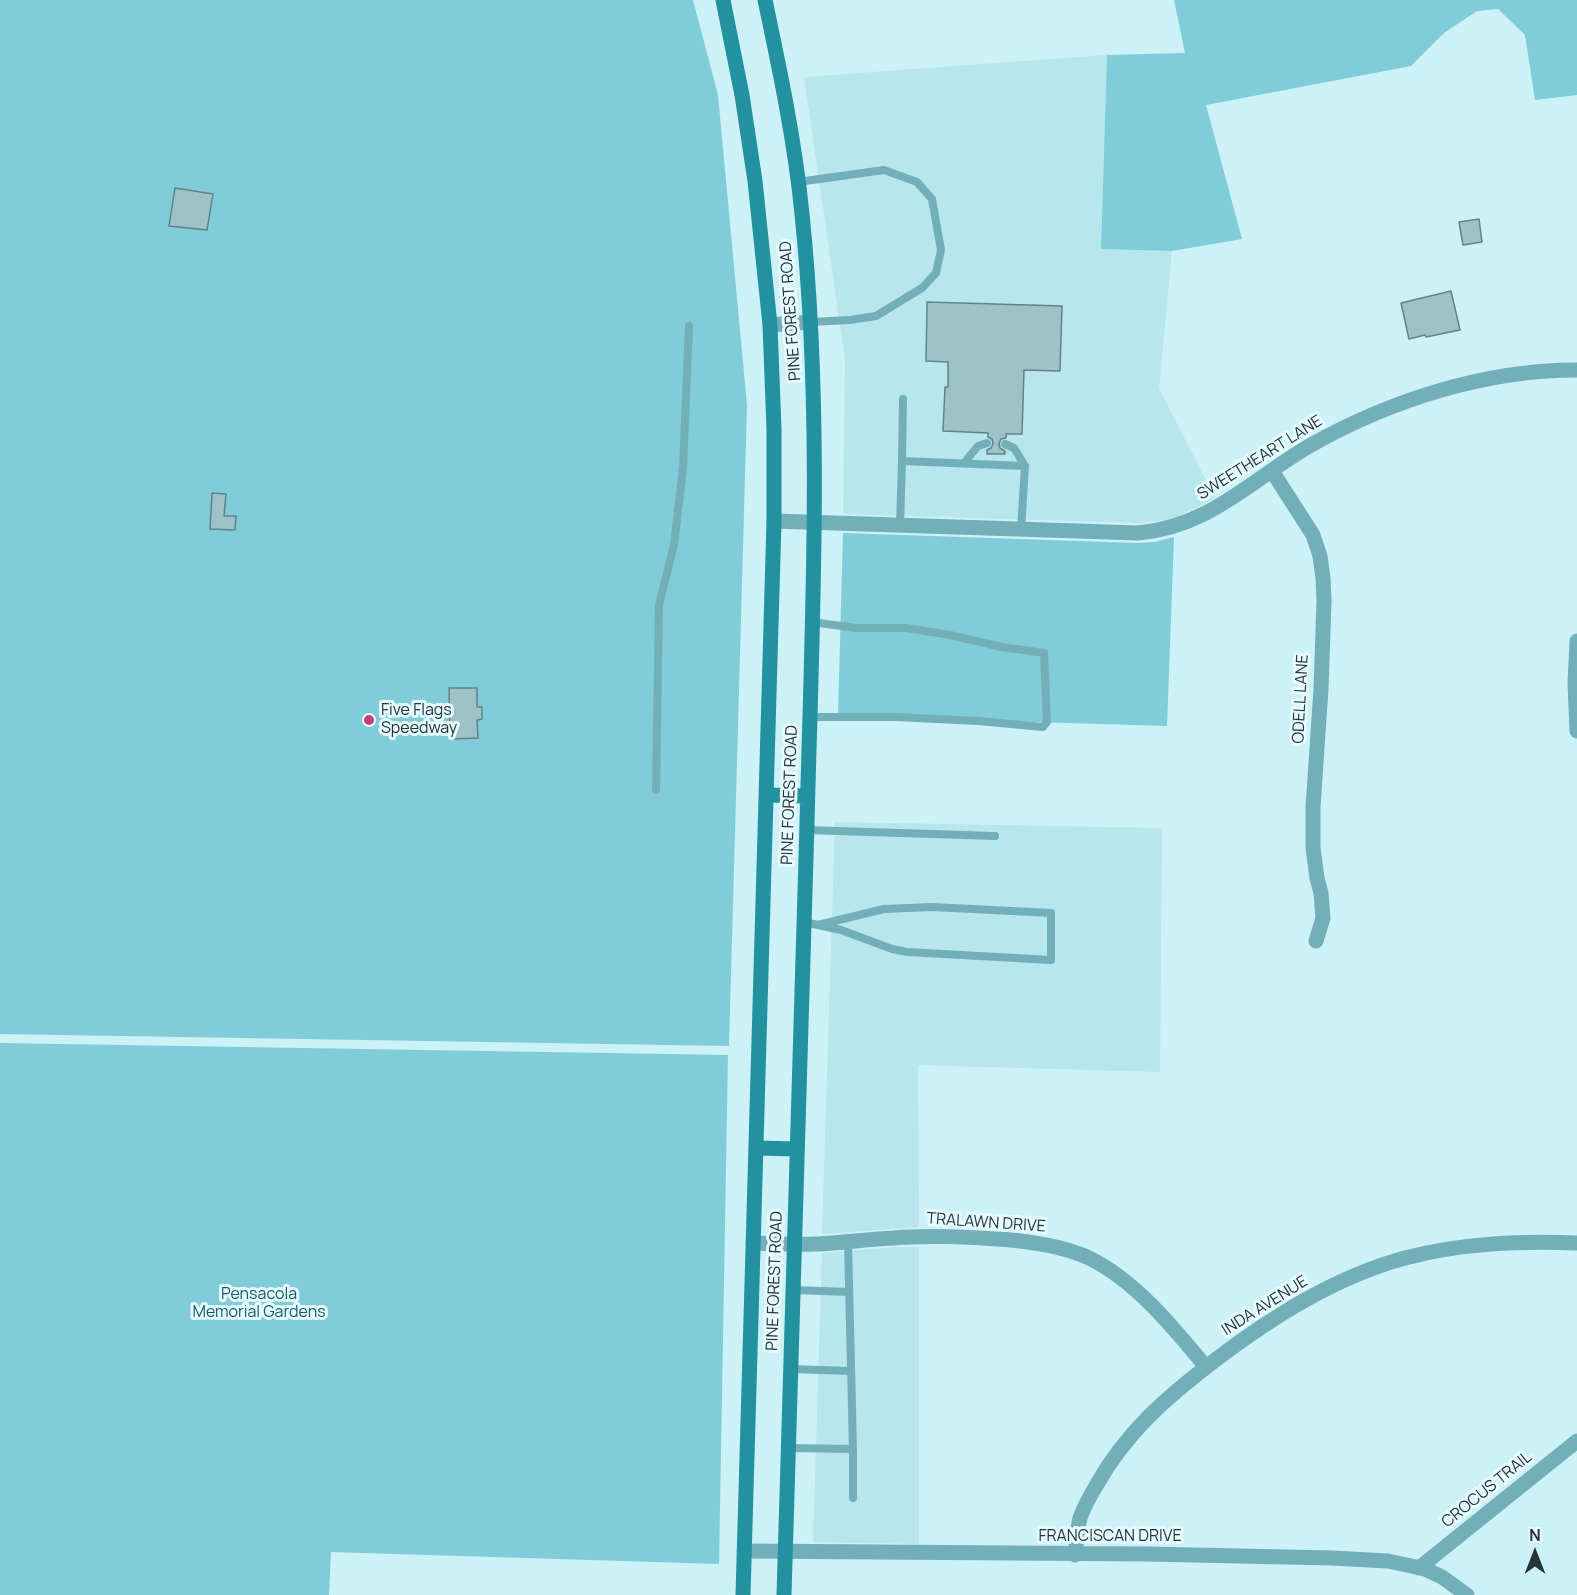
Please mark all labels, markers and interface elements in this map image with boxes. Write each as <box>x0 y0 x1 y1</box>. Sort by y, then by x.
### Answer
street label: PINE FOREST ROAD <box>777 241 805 381</box>
street label: SWEETHEART LANE <box>1194 412 1326 504</box>
street label: ODELL LANE <box>1289 654 1313 744</box>
place label: Five Flags Speedway <box>381 701 457 739</box>
marker: Five Flags Speedway <box>362 713 376 727</box>
street label: PINE FOREST ROAD <box>778 725 802 865</box>
street label: TRALAWN DRIVE <box>926 1209 1046 1237</box>
street label: PINE FOREST ROAD <box>763 1211 787 1351</box>
street label: INDA AVENUE <box>1219 1272 1311 1340</box>
park label: Pensacola Memorial Gardens <box>192 1285 326 1323</box>
street label: CROCUS TRAIL <box>1438 1448 1536 1532</box>
north arrow <box>1505 1523 1565 1583</box>
text: N <box>1529 1524 1541 1546</box>
street label: FRANCISCAN DRIVE <box>1038 1527 1182 1547</box>

